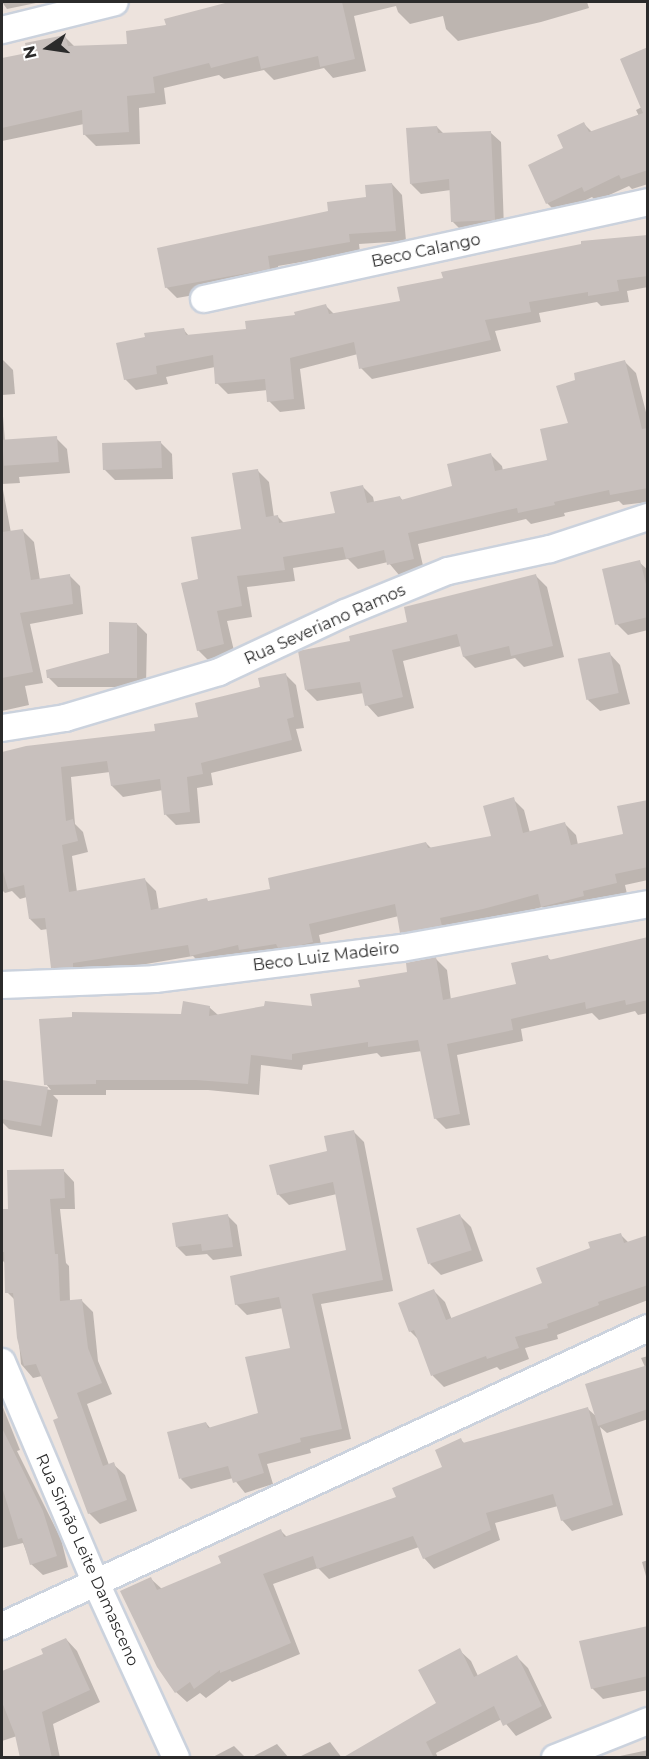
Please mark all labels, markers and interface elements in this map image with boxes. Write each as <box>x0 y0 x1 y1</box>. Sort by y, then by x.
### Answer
north arrow <box>18 18 78 78</box>
text: N <box>19 44 41 61</box>
street label: Beco Calango <box>370 230 482 272</box>
street label: Rua Severiano Ramos <box>242 581 408 669</box>
street label: Beco Luiz Madeiro <box>252 938 400 976</box>
street label: Rua Simão Leite Damasceno <box>31 1451 143 1669</box>

